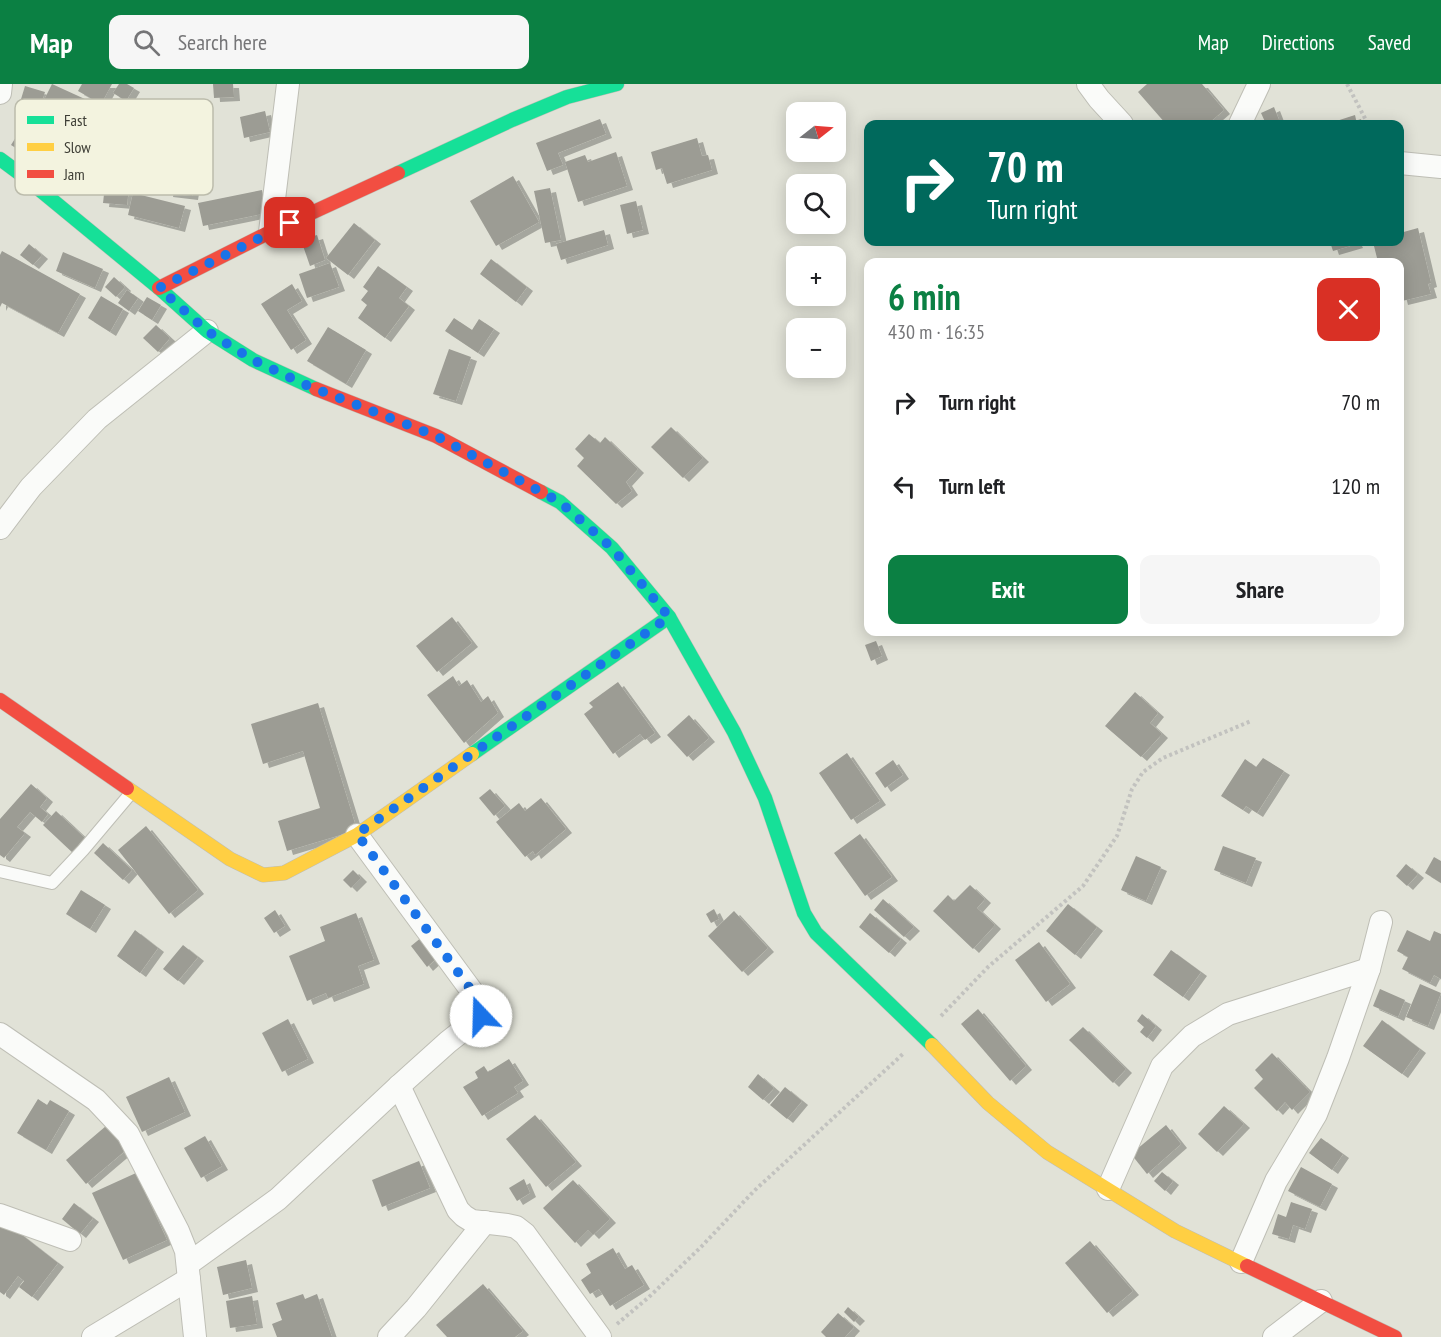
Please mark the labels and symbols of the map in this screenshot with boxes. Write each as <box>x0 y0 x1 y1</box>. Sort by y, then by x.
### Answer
legend <box>15 99 213 195</box>
north arrow <box>786 102 846 162</box>
text: Fast <box>64 110 87 130</box>
text: Slow <box>64 137 91 157</box>
text: Jam <box>63 164 85 184</box>
pin <box>264 197 315 248</box>
position arrow <box>449 984 513 1048</box>

